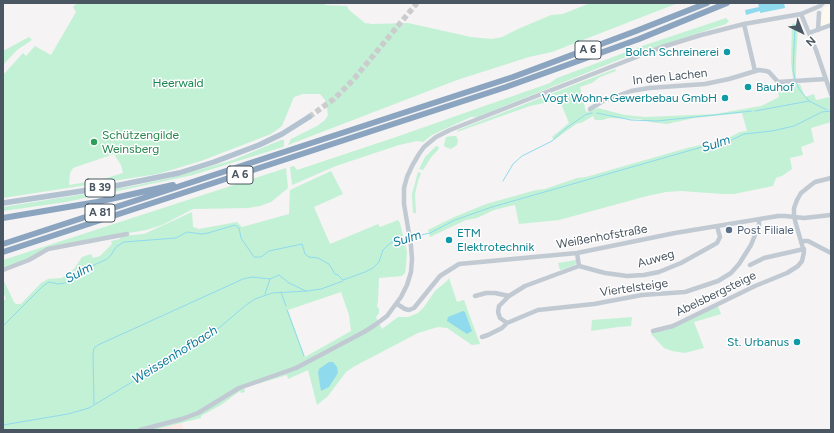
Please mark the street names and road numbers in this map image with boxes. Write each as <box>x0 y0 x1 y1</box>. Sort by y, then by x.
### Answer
road number: A 6 <box>575 41 601 59</box>
street label: In den Lachen <box>632 66 708 88</box>
road number: A 6 <box>227 166 253 184</box>
road number: B 39 <box>85 179 115 197</box>
road number: A 81 <box>85 204 115 222</box>
street label: Weißenhofstraße <box>555 222 649 252</box>
street label: Auweg <box>636 247 676 271</box>
street label: Abelsbergsteige <box>673 268 759 320</box>
street label: Viertelsteige <box>599 276 669 300</box>

